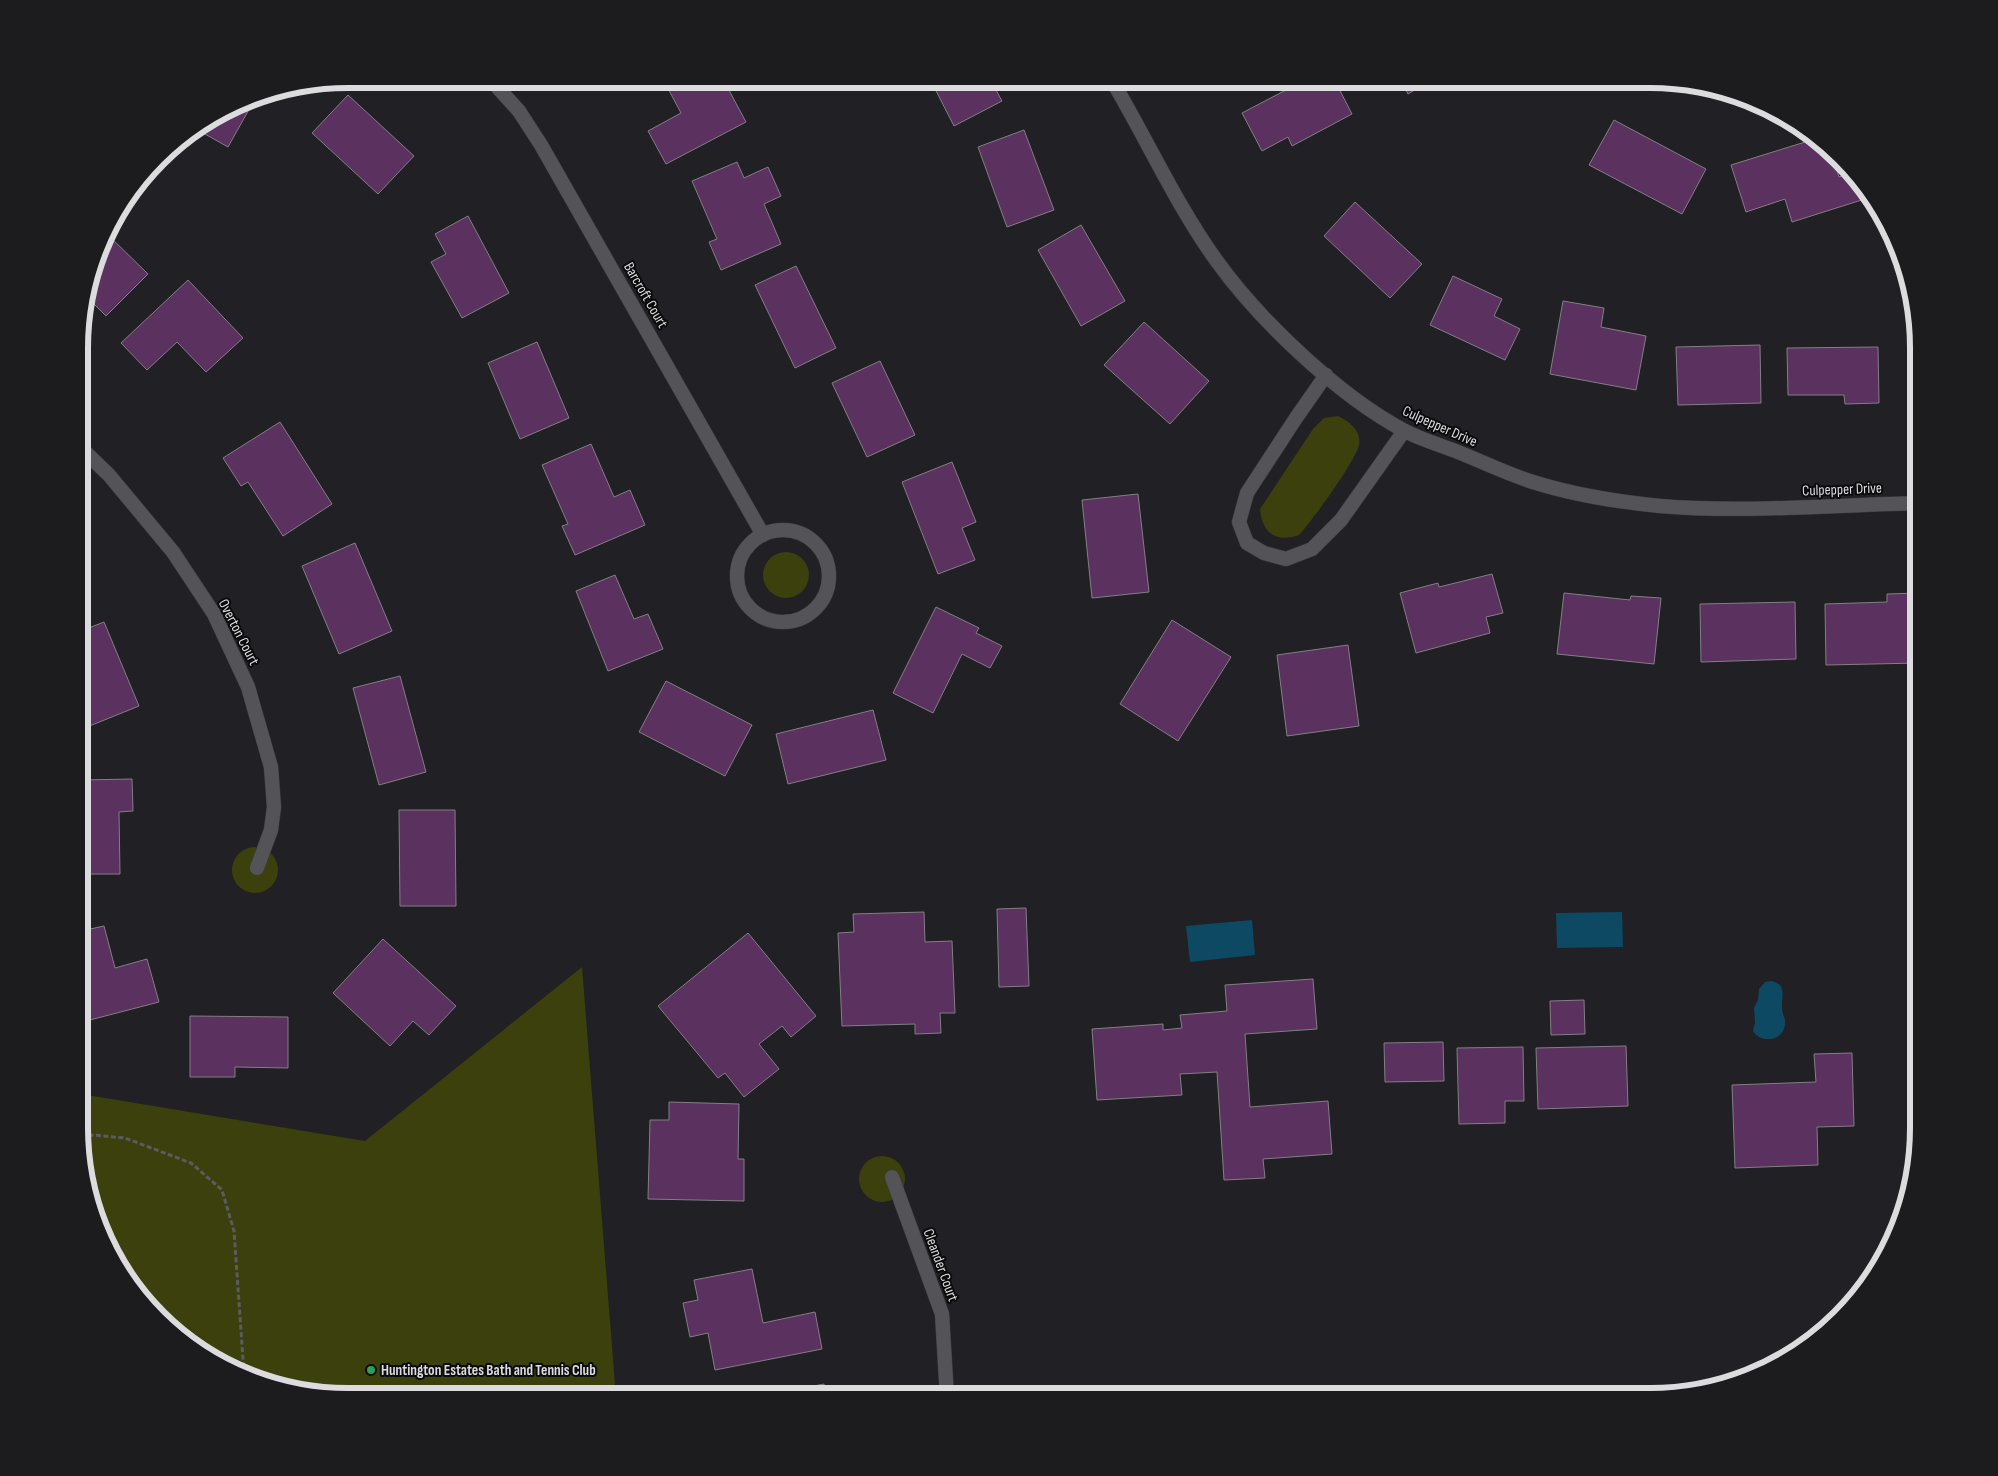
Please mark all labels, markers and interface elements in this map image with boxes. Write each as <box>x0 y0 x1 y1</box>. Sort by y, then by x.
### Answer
street label: Barcroft Court <box>619 259 672 332</box>
street label: Culpepper Drive <box>1399 402 1480 451</box>
street label: Culpepper Drive <box>1802 479 1882 500</box>
street label: Overton Court <box>214 596 264 669</box>
street label: Cleander Court <box>919 1226 963 1305</box>
place label: Huntington Estates Bath and Tennis Club <box>381 1361 596 1380</box>
marker: Huntington Estates Bath and Tennis Club <box>365 1364 377 1376</box>

